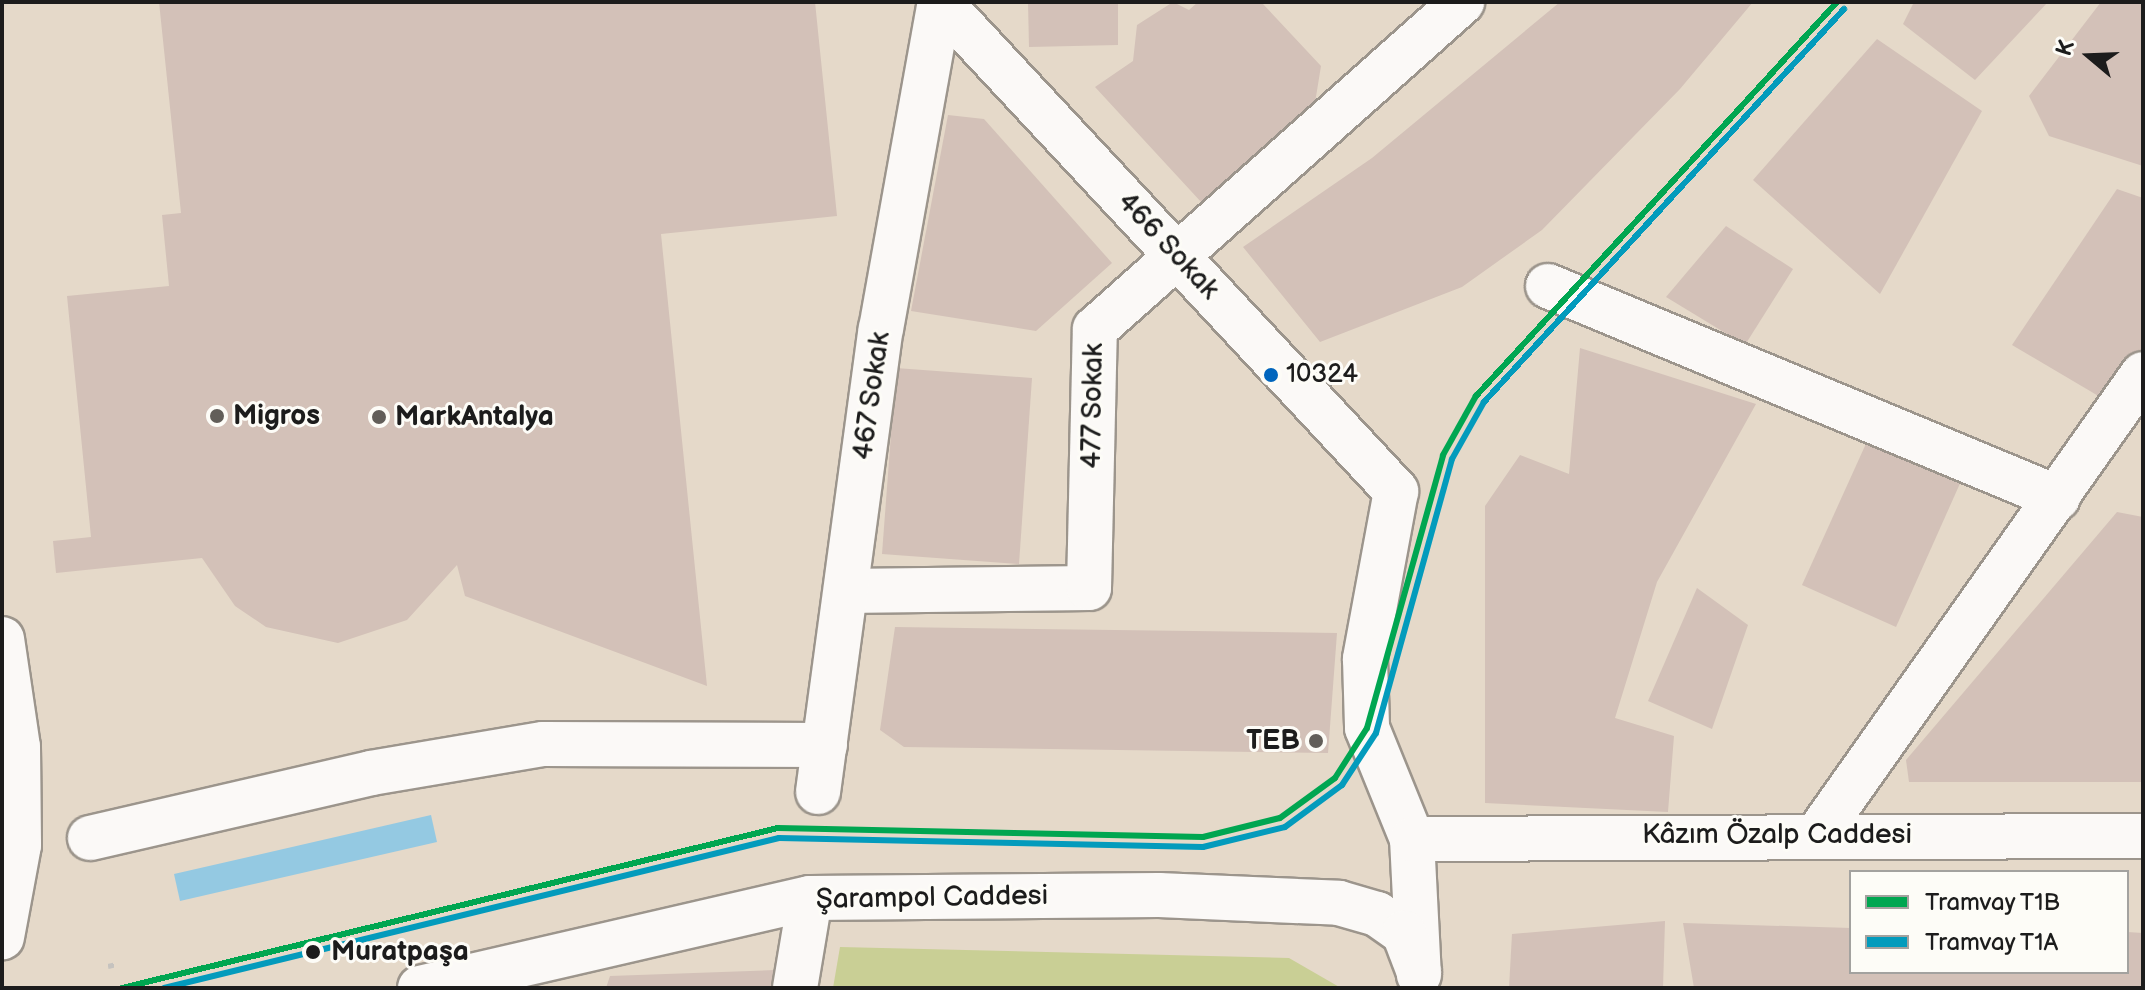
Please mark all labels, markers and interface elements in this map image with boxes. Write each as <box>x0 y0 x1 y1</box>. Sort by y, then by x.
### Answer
north arrow <box>2049 16 2129 96</box>
text: K <box>2051 37 2081 59</box>
street label: 466 Sokak <box>1110 185 1226 307</box>
street label: 467 Sokak <box>846 329 898 463</box>
street label: 477 Sokak <box>1075 342 1111 470</box>
place label: 10324 <box>1286 359 1358 391</box>
marker: 10324 <box>1263 367 1279 383</box>
place label: Migros <box>233 399 320 433</box>
place label: MarkAntalya <box>395 400 554 434</box>
marker: Migros <box>208 407 226 425</box>
marker: MarkAntalya <box>370 408 388 426</box>
place label: TEB <box>1246 724 1300 758</box>
marker: TEB <box>1307 732 1325 750</box>
street label: Kâzım Özalp Caddesi <box>1642 818 1912 852</box>
legend <box>1849 870 2129 974</box>
street label: Şarampol Caddesi <box>816 879 1048 917</box>
text: Tramvay T1B <box>1925 888 2060 917</box>
text: Tramvay T1A <box>1925 928 2058 957</box>
place label: Muratpaşa <box>331 935 469 969</box>
marker: Muratpaşa <box>302 941 324 963</box>

